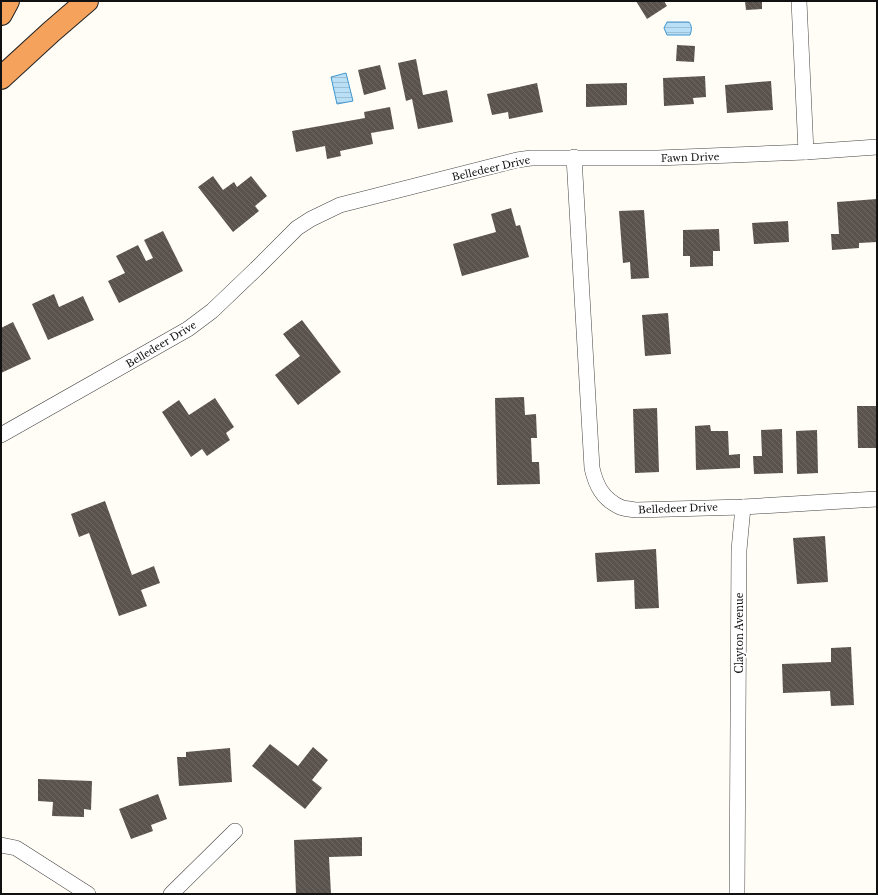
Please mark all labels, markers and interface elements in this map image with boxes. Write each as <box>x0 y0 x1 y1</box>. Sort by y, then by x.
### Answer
street label: Fawn Drive <box>661 150 720 165</box>
street label: Belledeer Drive <box>451 153 532 184</box>
street label: Belledeer Drive <box>124 318 199 371</box>
street label: Belledeer Drive <box>638 501 718 516</box>
street label: Clayton Avenue <box>733 592 746 673</box>

